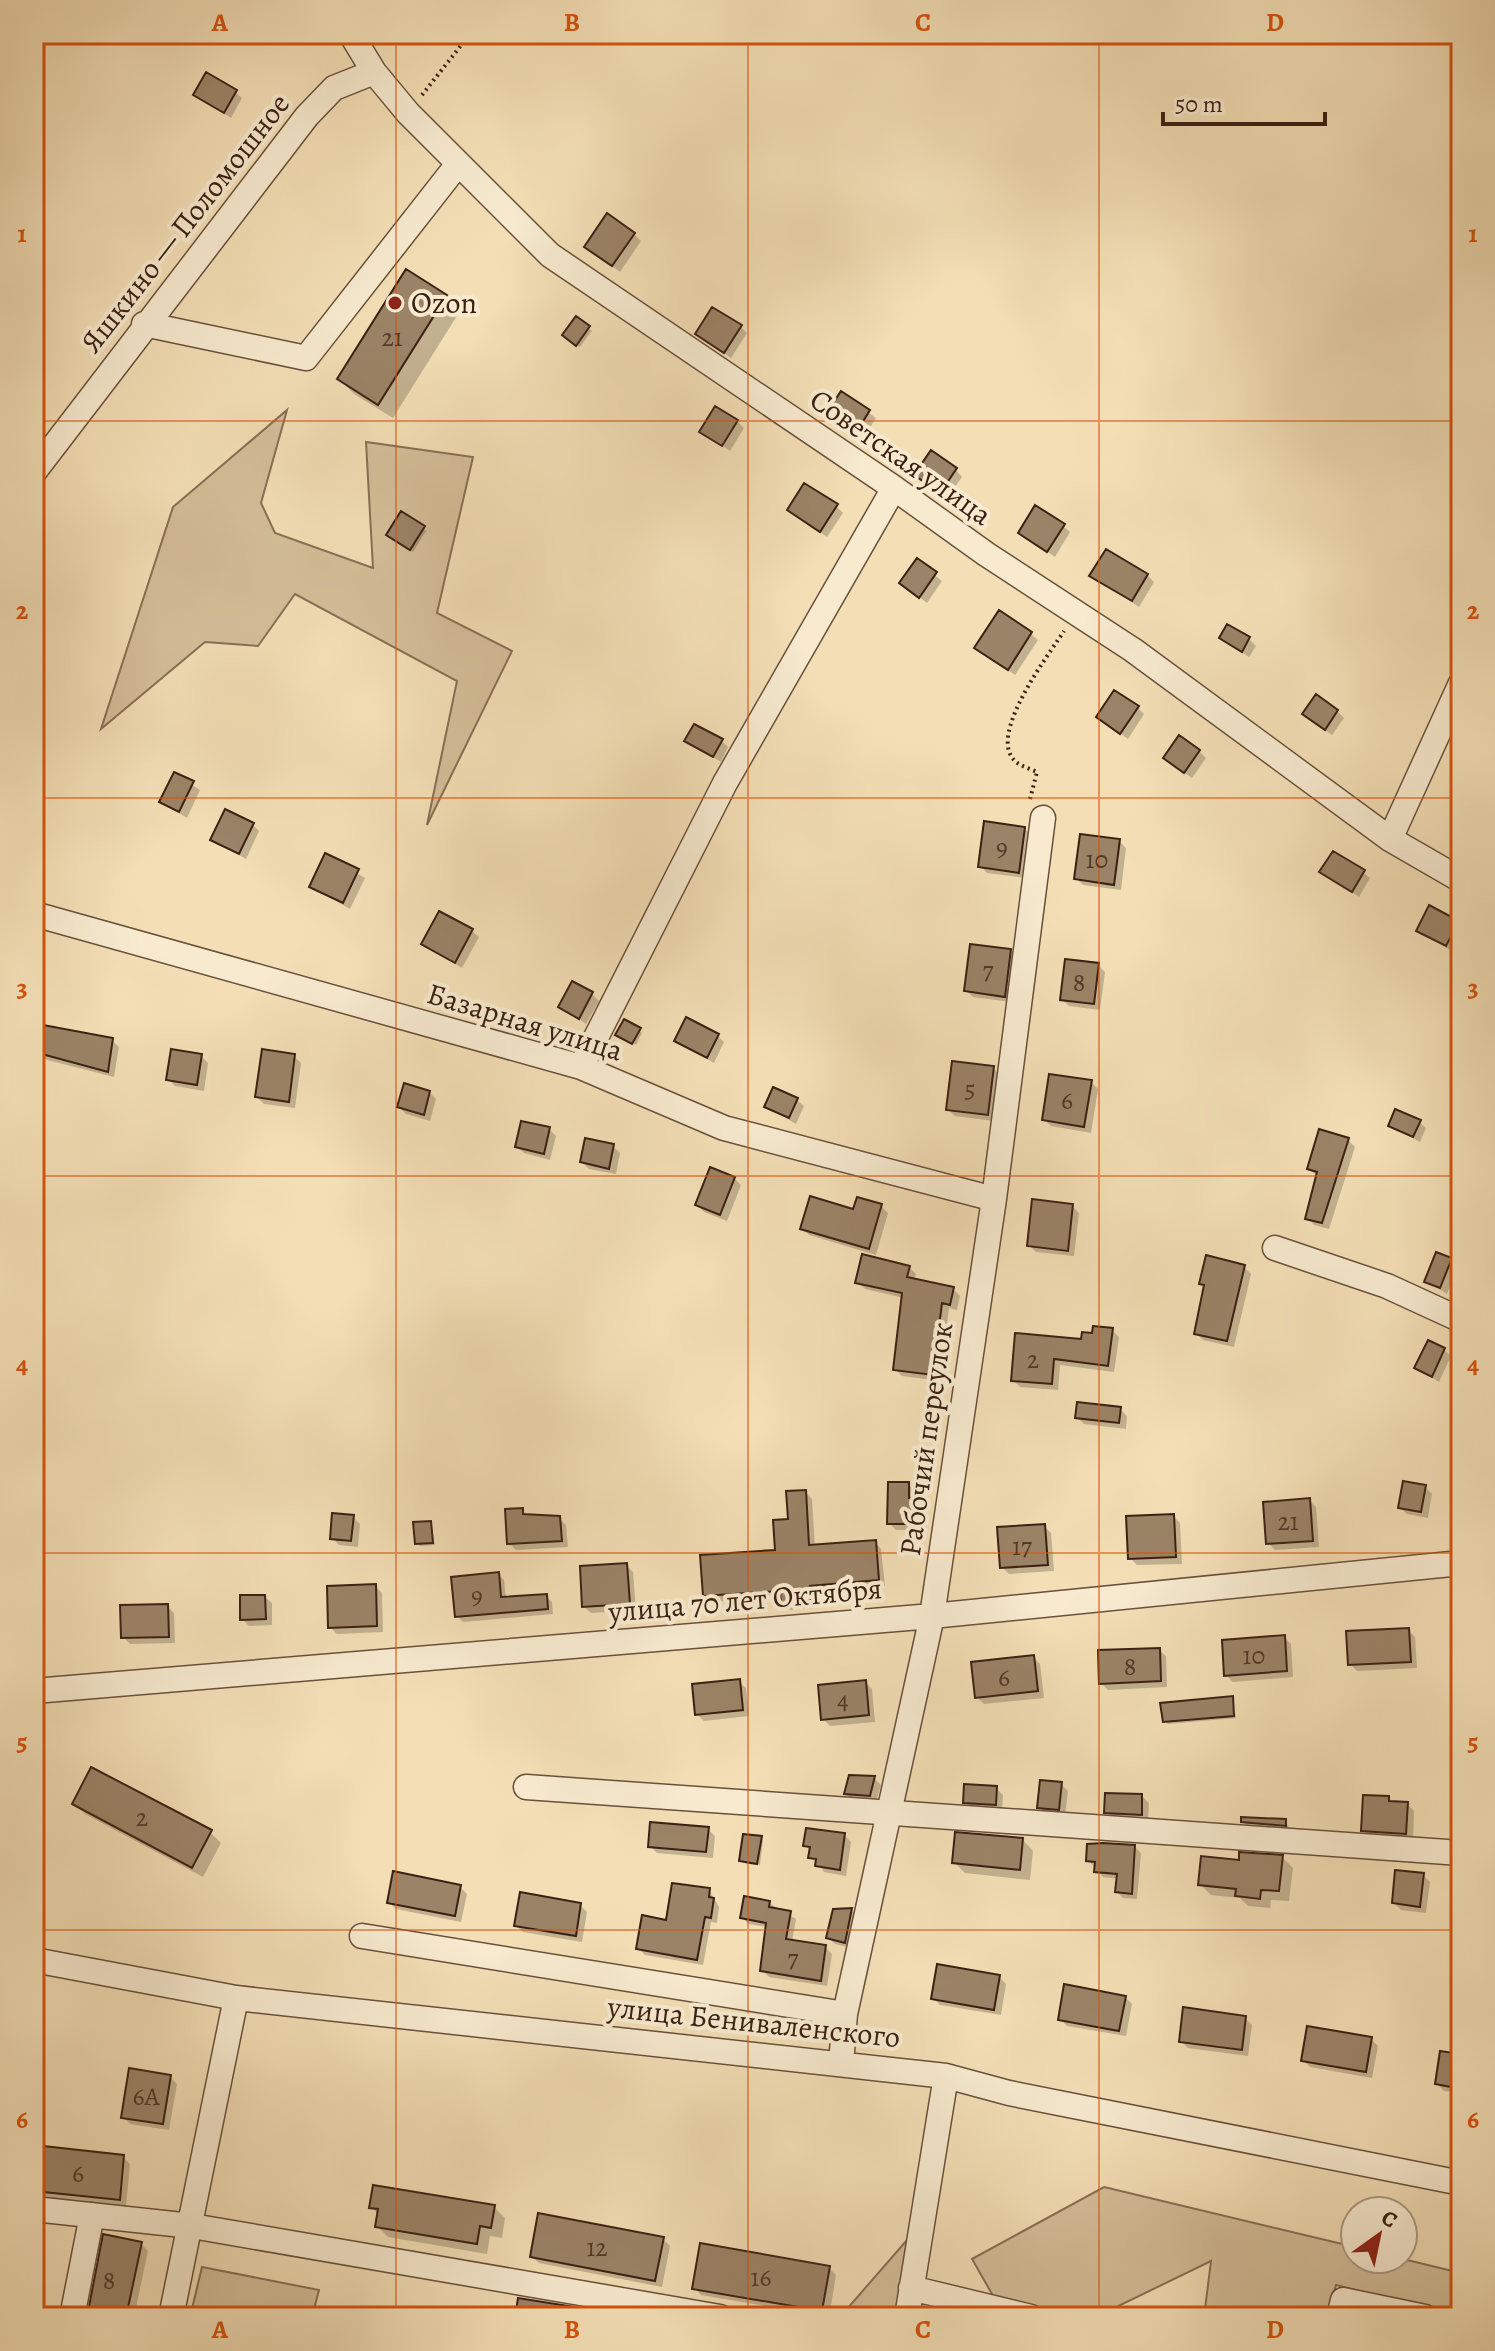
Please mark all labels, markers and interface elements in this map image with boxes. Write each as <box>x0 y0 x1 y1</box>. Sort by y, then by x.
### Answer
text: A <box>211 5 229 40</box>
text: B <box>564 5 580 40</box>
text: C <box>915 5 931 40</box>
text: D <box>1266 5 1284 40</box>
scale bar <box>1163 76 1325 126</box>
street label: Яшкино — Поломошное <box>71 85 299 361</box>
text: 50 m <box>1175 88 1223 120</box>
text: 1 <box>17 216 27 251</box>
text: 1 <box>1468 216 1478 251</box>
place label: Ozon <box>411 283 477 323</box>
marker: Ozon <box>386 294 404 312</box>
house number: 21 <box>381 320 403 355</box>
street label: Советская улица <box>802 379 1000 535</box>
text: 2 <box>16 593 29 628</box>
text: 2 <box>1467 593 1480 628</box>
house number: 9 <box>996 830 1008 865</box>
house number: 10 <box>1086 842 1108 877</box>
house number: 7 <box>983 953 994 988</box>
house number: 8 <box>1073 965 1085 1000</box>
text: 3 <box>16 970 28 1005</box>
text: 3 <box>1467 970 1479 1005</box>
street label: Базарная улица <box>422 973 628 1071</box>
house number: 5 <box>964 1071 976 1106</box>
house number: 6 <box>1061 1083 1073 1118</box>
street label: Рабочий переулок <box>890 1320 962 1558</box>
house number: 2 <box>1027 1342 1039 1377</box>
text: 4 <box>16 1347 28 1382</box>
text: 4 <box>1467 1347 1479 1382</box>
house number: 21 <box>1277 1504 1299 1539</box>
house number: 17 <box>1012 1529 1032 1564</box>
street label: улица 70 лет Октября <box>606 1568 883 1632</box>
house number: 9 <box>471 1578 483 1613</box>
house number: 10 <box>1243 1638 1265 1673</box>
house number: 8 <box>1124 1649 1136 1684</box>
house number: 6 <box>998 1660 1010 1695</box>
house number: 4 <box>837 1683 849 1718</box>
text: 5 <box>16 1724 28 1759</box>
text: 5 <box>1467 1724 1479 1759</box>
house number: 2 <box>136 1800 148 1835</box>
house number: 7 <box>788 1941 799 1976</box>
street label: улица Бениваленского <box>605 1987 902 2057</box>
house number: 6А <box>132 2079 160 2114</box>
text: 6 <box>16 2102 28 2137</box>
text: 6 <box>1467 2102 1479 2137</box>
house number: 6 <box>72 2156 84 2191</box>
north arrow <box>1339 2195 1419 2275</box>
text: С <box>1375 2203 1403 2235</box>
house number: 12 <box>586 2230 608 2265</box>
house number: 16 <box>751 2260 771 2295</box>
house number: 8 <box>103 2263 115 2298</box>
text: A <box>211 2312 229 2347</box>
text: B <box>564 2312 580 2347</box>
text: C <box>915 2312 931 2347</box>
text: D <box>1266 2312 1284 2347</box>

